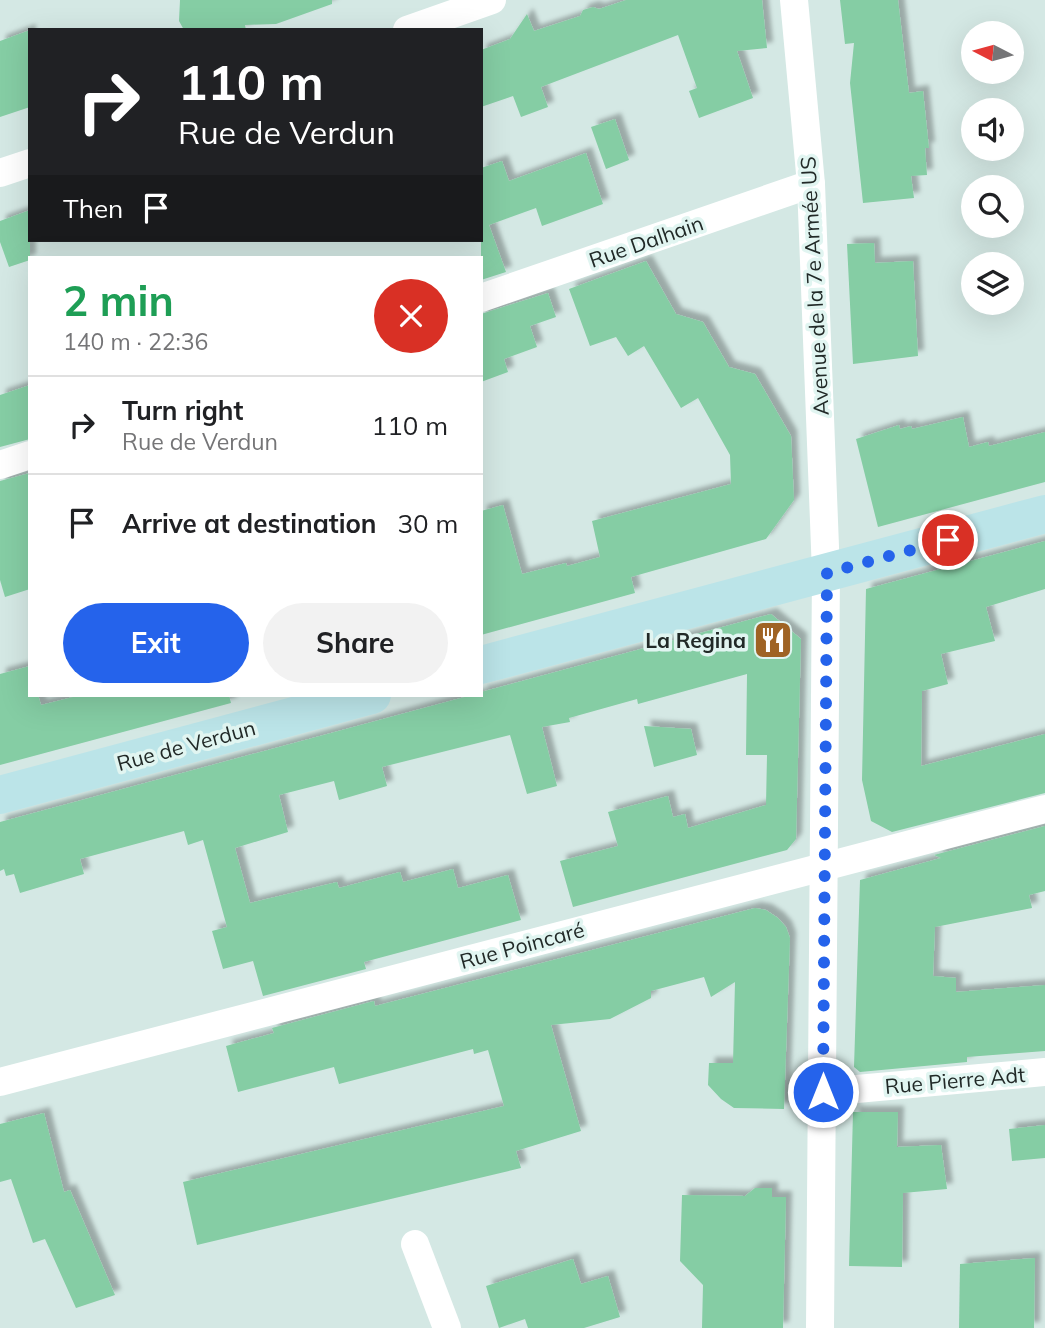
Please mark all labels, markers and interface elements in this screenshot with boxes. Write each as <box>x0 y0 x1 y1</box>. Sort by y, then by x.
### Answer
north arrow <box>961 21 1024 84</box>
map controls <box>961 21 1024 315</box>
text: 110 m <box>178 51 324 112</box>
icon: right <box>63 56 154 147</box>
button: sound <box>961 98 1024 161</box>
text: Rue de Verdun <box>178 112 395 152</box>
street label: Avenue de la 7e Armée US <box>794 156 834 416</box>
button: search <box>961 175 1024 238</box>
icon: arrive <box>137 189 175 227</box>
text: Then <box>63 192 123 225</box>
street label: Rue Dalhain <box>585 209 707 273</box>
button: layers <box>961 252 1024 315</box>
text: 2 min <box>63 274 174 327</box>
button: close <box>374 279 448 353</box>
text: 140 m · 22:36 <box>63 327 208 356</box>
text: Turn right <box>122 394 243 427</box>
icon: right <box>63 406 101 444</box>
text: 110 m <box>372 409 448 442</box>
text: Rue de Verdun <box>122 427 278 456</box>
icon: arrive <box>63 504 101 542</box>
text: Arrive at destination <box>122 507 377 540</box>
text: 30 m <box>398 507 458 540</box>
pin <box>918 510 978 570</box>
icon: arrive <box>929 521 967 559</box>
button: Exit <box>63 603 249 683</box>
button: Share <box>263 603 448 683</box>
restaurant icon: La Regina <box>752 619 794 661</box>
place label: La Regina <box>645 627 746 653</box>
street label: Rue de Verdun <box>114 714 258 776</box>
street label: Rue Poincaré <box>457 916 587 974</box>
position arrow <box>786 1055 860 1129</box>
street label: Rue Pierre Adt <box>884 1061 1026 1099</box>

